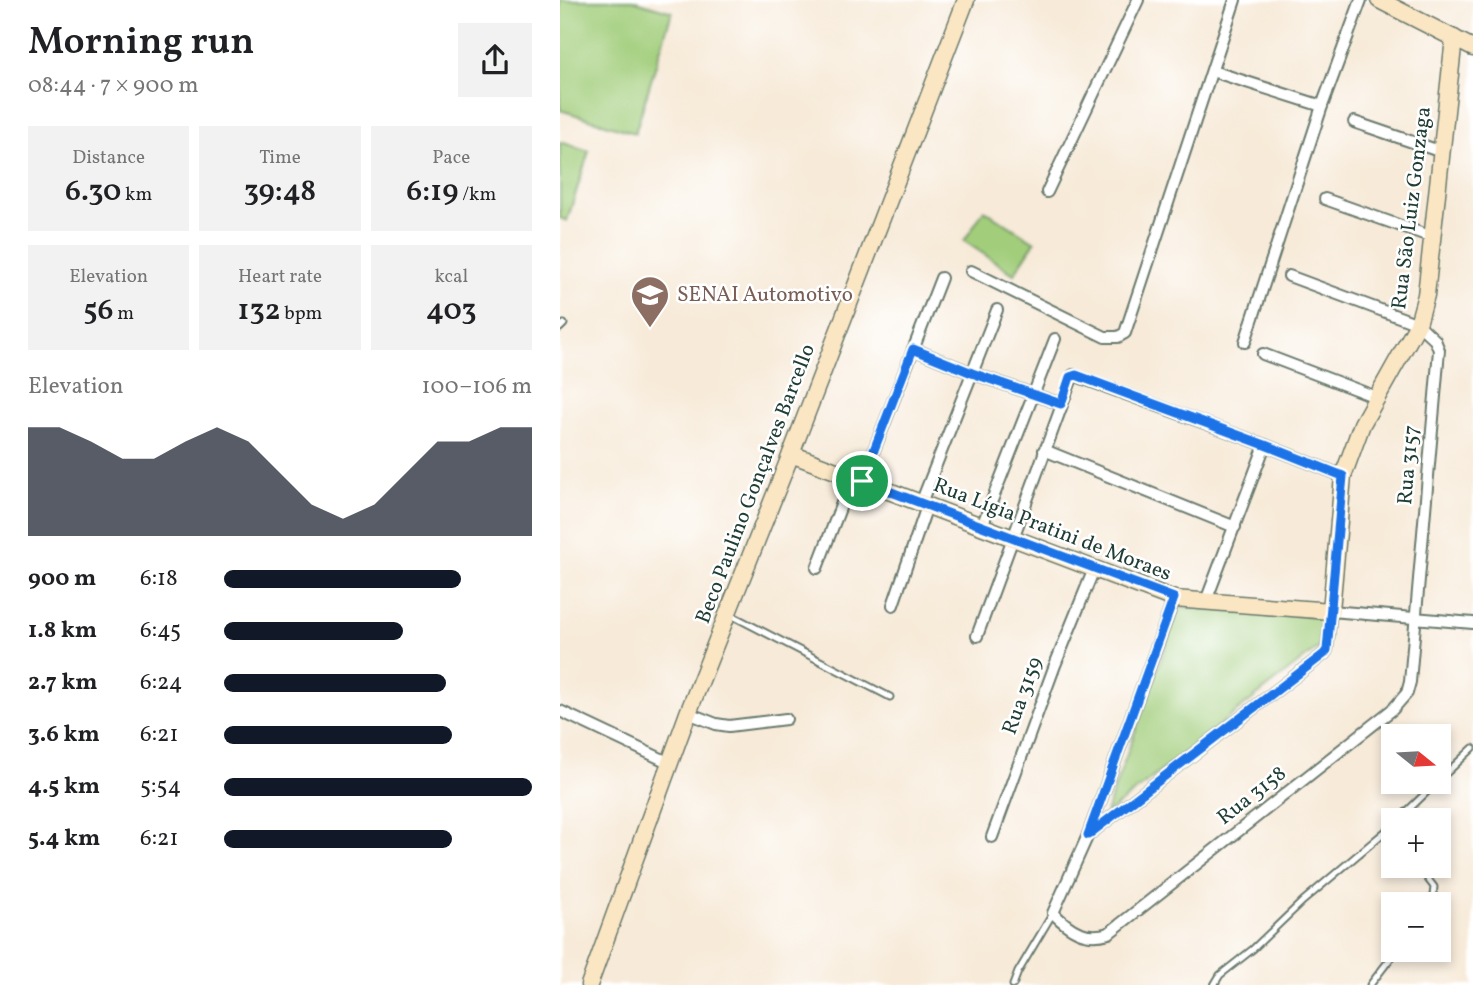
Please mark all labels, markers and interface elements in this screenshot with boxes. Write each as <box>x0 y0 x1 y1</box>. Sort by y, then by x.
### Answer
text: Morning run <box>28 17 254 70</box>
button: share <box>458 23 532 97</box>
text: 08:44 · 7 × 900 m <box>28 70 199 102</box>
street label: Rua São Luiz Gonzaga <box>1385 105 1439 311</box>
text: Distance <box>72 145 145 171</box>
text: Time <box>259 145 301 171</box>
text: Pace <box>432 145 470 171</box>
text: 6.30 <box>65 171 121 213</box>
text: 39:48 <box>244 171 316 213</box>
text: 6:19 <box>406 171 458 213</box>
text: km <box>121 182 152 208</box>
text: /km <box>458 182 496 208</box>
text: Elevation <box>69 264 148 290</box>
text: Heart rate <box>238 264 322 290</box>
text: kcal <box>434 264 468 290</box>
school or university icon: SENAI Automotivo <box>629 274 671 329</box>
place label: SENAI Automotivo <box>677 281 853 310</box>
text: 56 <box>83 290 114 332</box>
text: 132 <box>238 290 281 332</box>
text: 403 <box>426 290 477 332</box>
text: m <box>114 301 134 327</box>
text: bpm <box>281 301 322 327</box>
street label: Beco Paulino Gonçalves Barcello <box>689 340 823 628</box>
text: Elevation <box>28 371 124 403</box>
text: 100–106 m <box>422 371 532 403</box>
street label: Rua 3157 <box>1391 424 1427 506</box>
pin <box>832 451 892 511</box>
icon: arrive <box>843 462 881 500</box>
street label: Rua Lígia Pratini de Moraes <box>929 471 1175 589</box>
text: 900 m <box>28 563 96 595</box>
text: 6:18 <box>140 563 178 595</box>
text: 1.8 km <box>28 615 97 647</box>
text: 6:45 <box>140 615 181 647</box>
street label: Rua 3159 <box>996 653 1050 739</box>
text: 2.7 km <box>28 667 98 699</box>
text: 6:24 <box>140 667 182 699</box>
text: 3.6 km <box>28 719 100 751</box>
text: 6:21 <box>140 719 178 751</box>
north arrow <box>1381 724 1451 794</box>
map controls <box>1381 724 1451 962</box>
street label: Rua 3158 <box>1211 760 1293 832</box>
text: 4.5 km <box>28 771 100 803</box>
text: 5:54 <box>140 771 181 803</box>
button: + <box>1381 808 1451 878</box>
text: 5.4 km <box>28 823 100 855</box>
text: 6:21 <box>140 823 178 855</box>
button: − <box>1381 892 1451 962</box>

